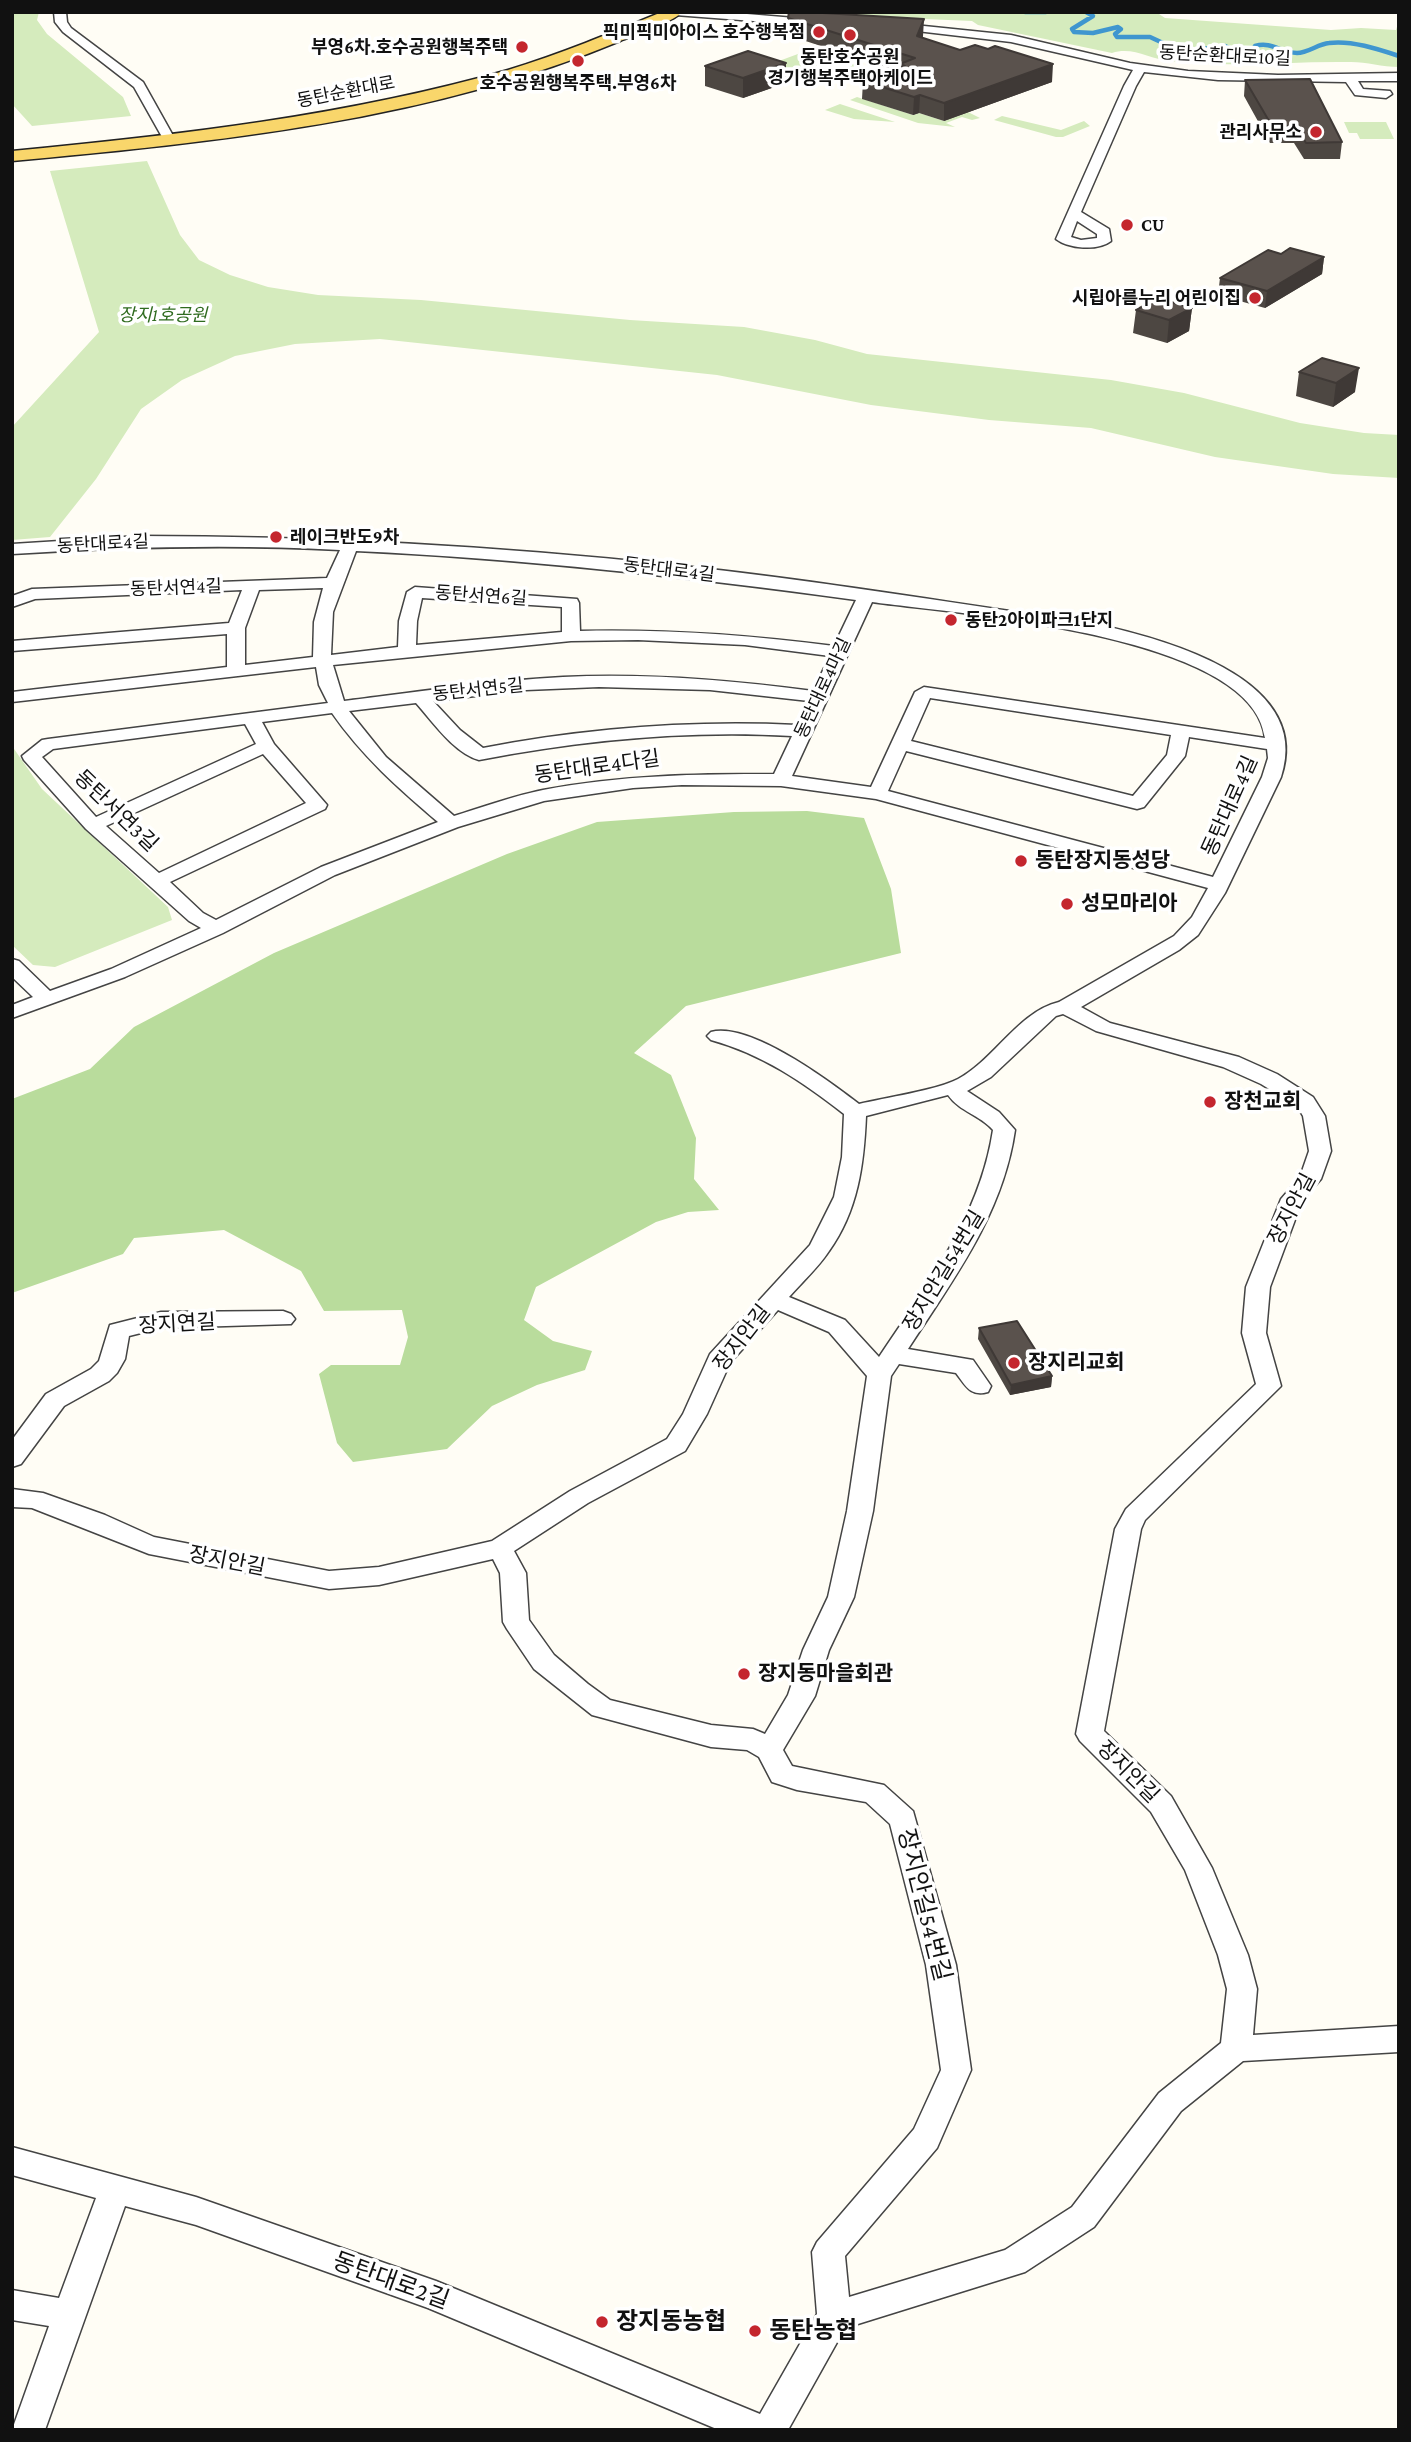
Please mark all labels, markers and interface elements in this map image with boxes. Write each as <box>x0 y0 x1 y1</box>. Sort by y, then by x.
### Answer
place label: 픽미픽미아이스 호수행복점 <box>603 21 805 43</box>
marker: 픽미픽미아이스 호수행복점 <box>811 24 827 40</box>
marker: 동탄호수공원 경기행복주택아케이드 <box>842 27 858 43</box>
place label: 부영6차.호수공원행복주택 <box>311 36 508 58</box>
marker: 부영6차.호수공원행복주택 <box>514 39 530 55</box>
street label: 동탄순환대로10길 <box>1158 42 1292 70</box>
place label: 동탄호수공원 경기행복주택아케이드 <box>767 46 933 88</box>
marker: 호수공원행복주택.부영6차 <box>570 53 586 69</box>
street label: 동탄순환대로 <box>295 72 397 112</box>
place label: 호수공원행복주택.부영6차 <box>480 72 676 94</box>
place label: 관리사무소 <box>1219 121 1302 143</box>
marker: 관리사무소 <box>1308 124 1324 140</box>
place label: CU <box>1141 214 1164 236</box>
marker: CU <box>1119 217 1135 233</box>
place label: 시립아름누리 어린이집 <box>1072 287 1241 309</box>
marker: 시립아름누리 어린이집 <box>1247 290 1263 306</box>
park label: 장지1호공원 <box>119 304 207 326</box>
place label: 레이크반도9차 <box>290 526 399 548</box>
marker: 레이크반도9차 <box>268 529 284 545</box>
street label: 동탄대로4길 <box>57 531 149 557</box>
street label: 동탄대로4길 <box>622 554 716 586</box>
street label: 동탄서연4길 <box>130 576 222 600</box>
street label: 동탄서연6길 <box>434 582 528 610</box>
place label: 동탄2아이파크1단지 <box>965 609 1113 631</box>
marker: 동탄2아이파크1단지 <box>943 612 959 628</box>
street label: 동탄대로4마길 <box>790 634 856 742</box>
street label: 동탄서연5길 <box>431 674 525 706</box>
street label: 동탄대로4다길 <box>533 746 661 788</box>
street label: 동탄대로4길 <box>1197 752 1263 860</box>
street label: 동탄서연3길 <box>69 765 163 857</box>
place label: 동탄장지동성당 <box>1035 848 1170 874</box>
marker: 동탄장지동성당 <box>1013 853 1029 869</box>
place label: 성모마리아 <box>1081 891 1178 917</box>
marker: 성모마리아 <box>1059 896 1075 912</box>
place label: 장천교회 <box>1224 1089 1301 1115</box>
marker: 장천교회 <box>1202 1094 1218 1110</box>
street label: 장지안길 <box>1263 1169 1321 1249</box>
street label: 장지안길54번길 <box>898 1206 990 1336</box>
street label: 장지안길 <box>708 1300 776 1376</box>
street label: 장지연길 <box>138 1309 216 1339</box>
place label: 장지리교회 <box>1028 1350 1125 1376</box>
marker: 장지리교회 <box>1006 1355 1022 1371</box>
street label: 장지안길 <box>187 1541 267 1581</box>
place label: 장지동마을회관 <box>758 1661 893 1687</box>
marker: 장지동마을회관 <box>736 1666 752 1682</box>
street label: 장지안길 <box>1092 1736 1164 1808</box>
street label: 장지안길54번길 <box>891 1826 957 1984</box>
street label: 동탄대로2길 <box>329 2247 453 2315</box>
place label: 장지동농협 <box>616 2308 726 2336</box>
marker: 장지동농협 <box>594 2314 610 2330</box>
place label: 동탄농협 <box>769 2317 857 2345</box>
marker: 동탄농협 <box>747 2323 763 2339</box>

